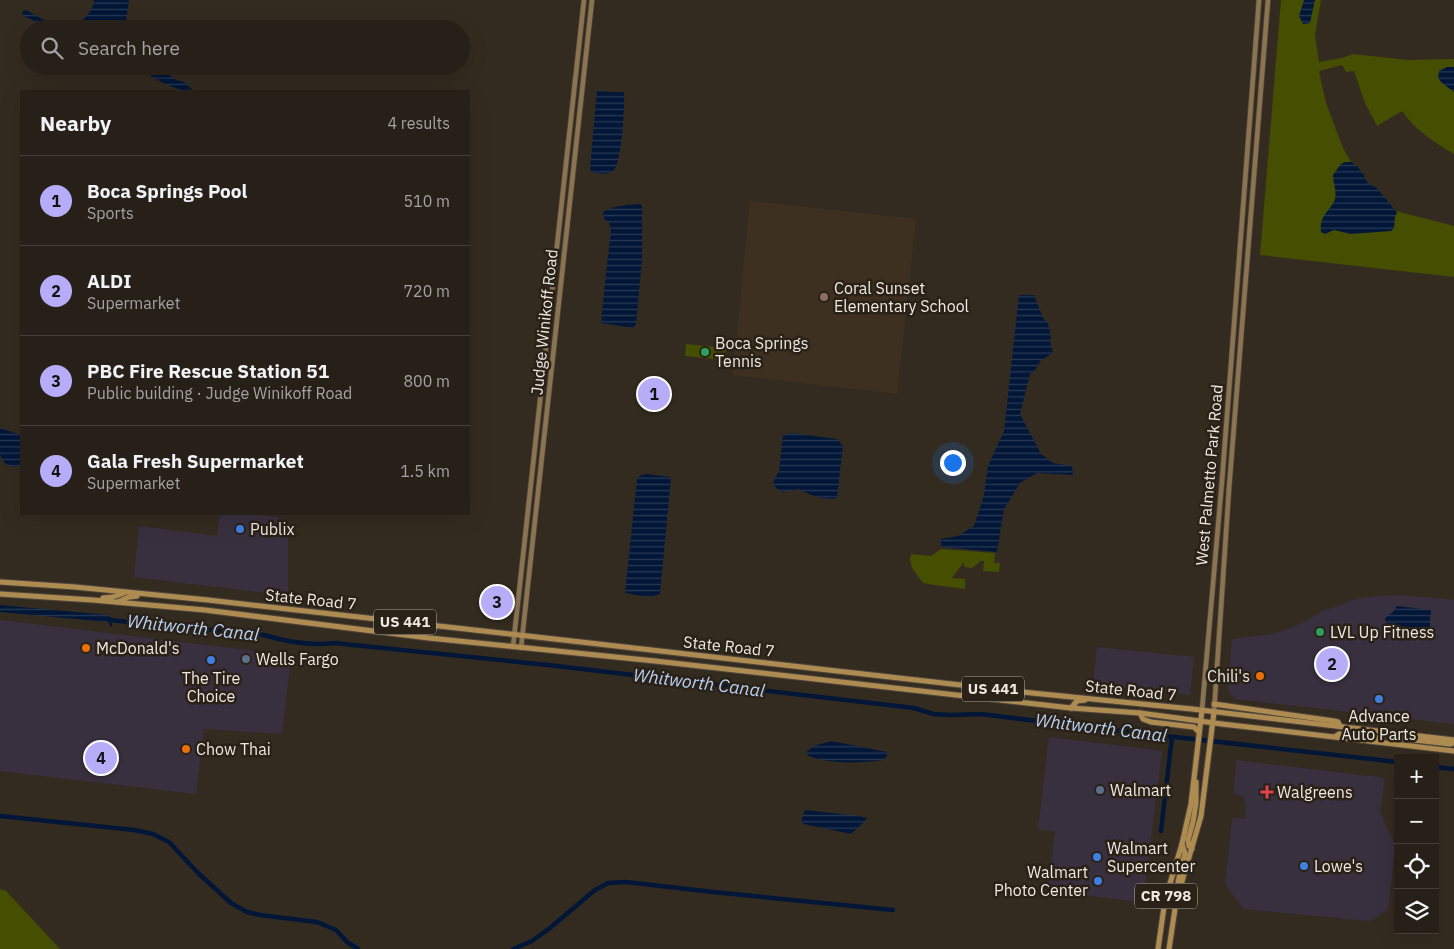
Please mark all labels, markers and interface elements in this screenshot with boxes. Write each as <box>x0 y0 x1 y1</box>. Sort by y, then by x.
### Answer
search box <box>20 20 470 75</box>
icon: search <box>38 34 66 62</box>
text: Search here <box>78 36 180 60</box>
text: Nearby <box>40 109 111 137</box>
text: 4 results <box>387 113 450 133</box>
text: Boca Springs Pool <box>87 179 247 203</box>
text: 1 <box>51 191 61 211</box>
text: 510 m <box>403 191 450 211</box>
text: Sports <box>87 203 134 223</box>
street label: Judge Winikoff Road <box>526 248 562 396</box>
text: ALDI <box>87 269 132 293</box>
place label: Coral Sunset Elementary School <box>834 278 969 316</box>
text: 2 <box>51 281 61 301</box>
text: 720 m <box>403 281 450 301</box>
marker: Coral Sunset Elementary School <box>818 291 830 303</box>
text: Supermarket <box>87 293 180 313</box>
place label: Boca Springs Tennis <box>715 333 809 371</box>
marker: Boca Springs Tennis <box>699 346 711 358</box>
text: PBC Fire Rescue Station 51 <box>87 359 329 383</box>
text: 3 <box>51 371 61 391</box>
text: 800 m <box>403 371 450 391</box>
pin: 1 <box>638 375 670 413</box>
text: Public building · Judge Winikoff Road <box>87 383 352 403</box>
street label: West Palmetto Park Road <box>1191 384 1227 566</box>
text: Gala Fresh Supermarket <box>87 449 304 473</box>
your location <box>940 450 966 476</box>
text: 4 <box>51 461 61 481</box>
text: 1.5 km <box>400 461 450 481</box>
text: Supermarket <box>87 473 180 493</box>
place label: Publix <box>250 519 295 539</box>
marker: Publix <box>234 523 246 535</box>
pin: 3 <box>481 583 513 621</box>
street label: State Road 7 <box>264 584 358 614</box>
water label: Whitworth Canal <box>126 609 260 646</box>
road number: US 441 <box>374 610 436 634</box>
place label: LVL Up Fitness <box>1330 622 1434 642</box>
marker: LVL Up Fitness <box>1314 626 1326 638</box>
street label: State Road 7 <box>682 631 776 661</box>
place label: McDonald's <box>96 638 180 658</box>
marker: McDonald's <box>80 642 92 654</box>
pin: 2 <box>1316 645 1348 683</box>
place label: Wells Fargo <box>256 649 339 669</box>
marker: Wells Fargo <box>240 653 252 665</box>
marker: The Tire Choice <box>205 654 217 666</box>
water label: Whitworth Canal <box>632 663 766 702</box>
place label: Chili's <box>1207 666 1250 686</box>
place label: The Tire Choice <box>182 668 240 706</box>
marker: Chili's <box>1254 670 1266 682</box>
street label: State Road 7 <box>1084 675 1178 705</box>
road number: US 441 <box>962 676 1024 702</box>
marker: Advance Auto Parts <box>1373 693 1385 705</box>
place label: Advance Auto Parts <box>1341 706 1417 744</box>
water label: Whitworth Canal <box>1034 708 1168 747</box>
pin: 4 <box>85 739 117 777</box>
place label: Chow Thai <box>196 739 271 759</box>
marker: Chow Thai <box>180 743 192 755</box>
map controls <box>1394 754 1439 934</box>
button: + <box>1394 754 1439 799</box>
place label: Walmart <box>1110 780 1171 800</box>
place label: Walgreens <box>1277 782 1353 802</box>
marker: Walmart <box>1094 784 1106 796</box>
marker: Walgreens <box>1261 786 1273 798</box>
button: − <box>1394 799 1439 844</box>
place label: Walmart Supercenter <box>1107 838 1195 876</box>
button: locate <box>1394 844 1439 889</box>
marker: Walmart Supercenter <box>1091 851 1103 863</box>
place label: Lowe's <box>1314 856 1363 876</box>
marker: Lowe's <box>1298 860 1310 872</box>
place label: Walmart Photo Center <box>994 862 1088 900</box>
marker: Walmart Photo Center <box>1092 875 1104 887</box>
road number: CR 798 <box>1135 884 1197 908</box>
button: layers <box>1394 889 1439 934</box>

